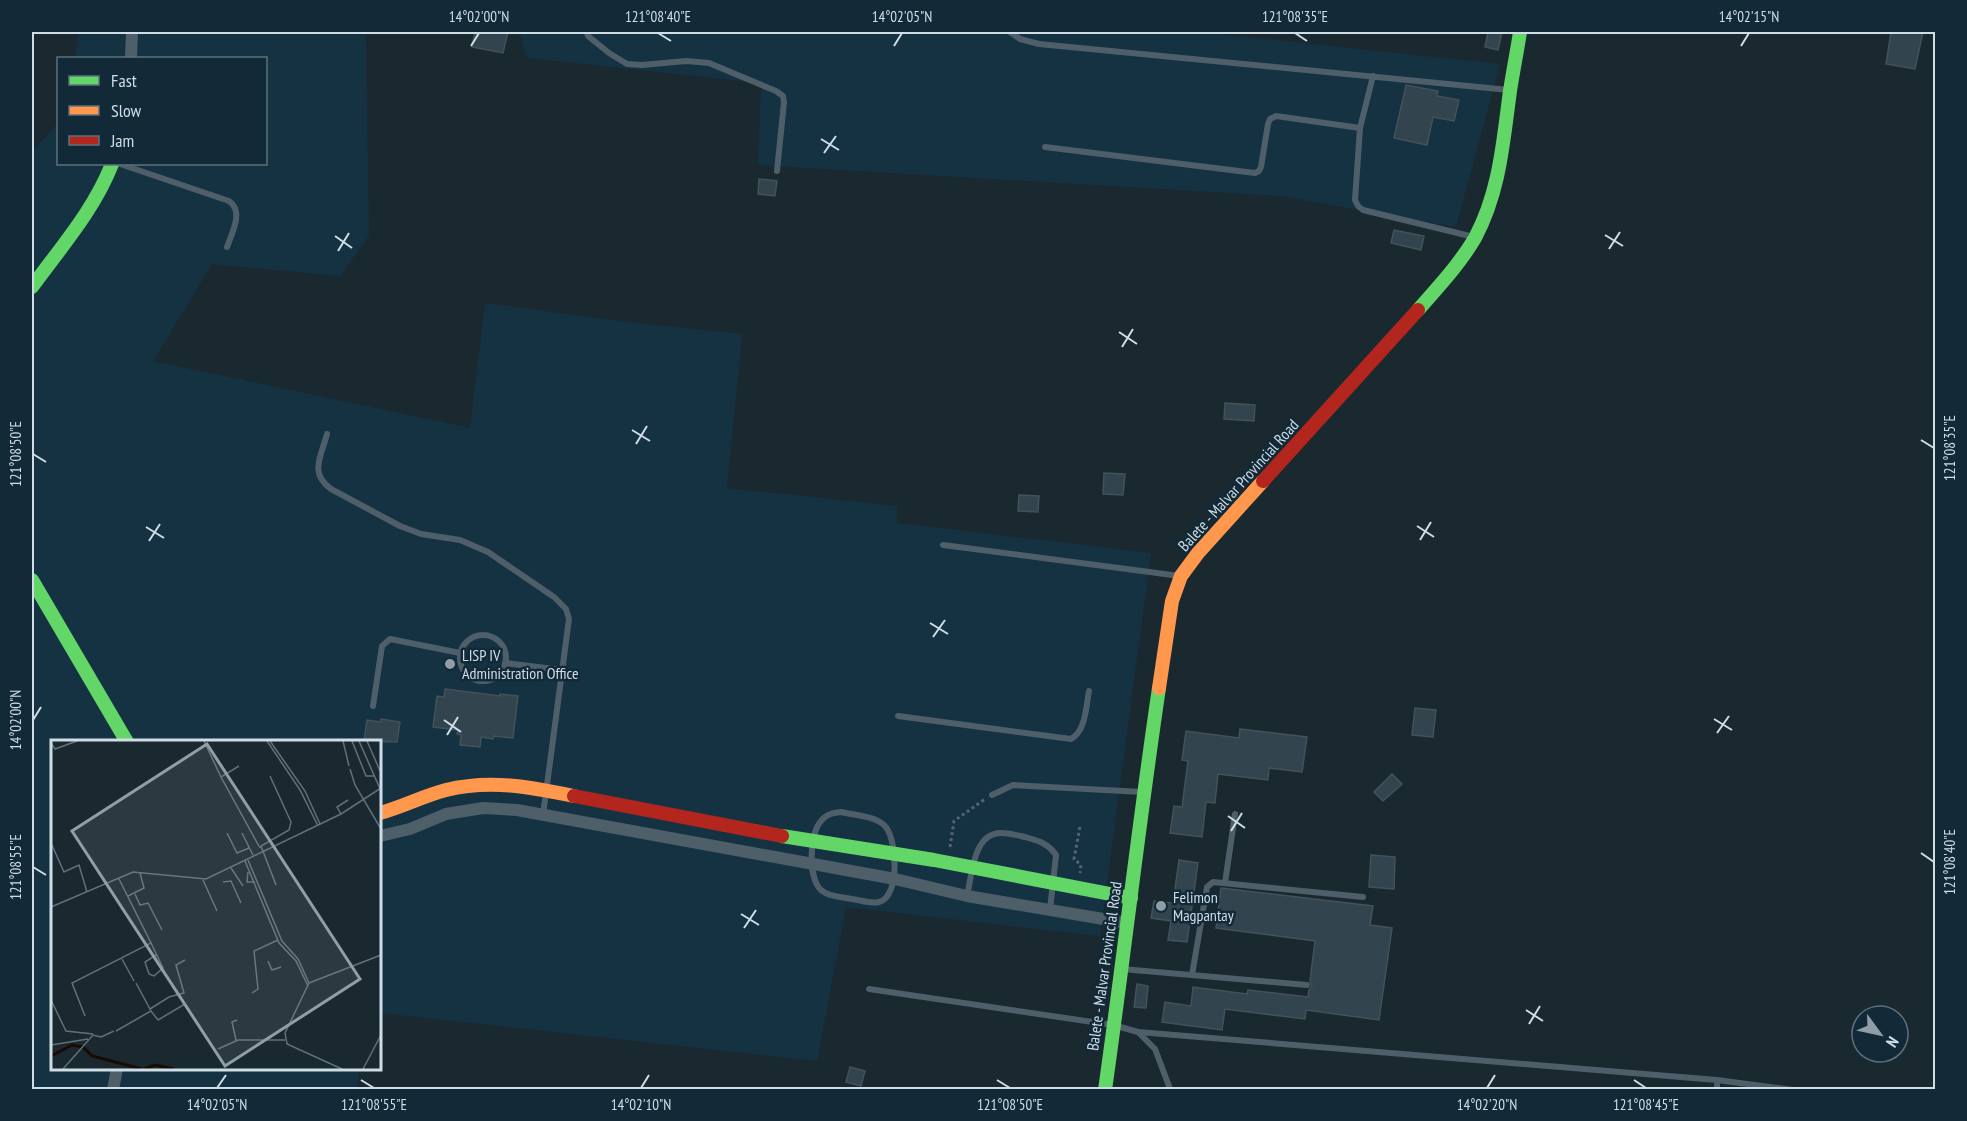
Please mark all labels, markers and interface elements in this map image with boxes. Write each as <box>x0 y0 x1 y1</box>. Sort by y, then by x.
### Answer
text: 14°02'00"N <box>449 7 509 26</box>
text: 121°08'40"E <box>625 7 691 26</box>
text: 14°02'05"N <box>872 7 932 26</box>
text: 121°08'35"E <box>1262 7 1328 26</box>
text: 14°02'15"N <box>1719 7 1779 26</box>
legend <box>57 57 267 165</box>
text: Fast <box>111 69 137 92</box>
text: Slow <box>111 99 142 122</box>
text: Jam <box>110 129 134 152</box>
street label: Balete - Malvar Provincial Road <box>1173 415 1303 555</box>
text: 121°08'35"E <box>1940 415 1959 481</box>
text: 121°08'50"E <box>6 421 25 487</box>
place label: LISP IV Administration Office <box>462 645 579 683</box>
marker: LISP IV Administration Office <box>443 657 457 671</box>
text: 14°02'00"N <box>6 690 25 750</box>
inset map <box>51 740 381 1070</box>
text: 121°08'40"E <box>1940 829 1959 895</box>
text: 121°08'55"E <box>6 834 25 900</box>
street label: Balete - Malvar Provincial Road <box>1082 880 1126 1052</box>
place label: Felimon Magpantay <box>1173 887 1234 925</box>
marker: Felimon Magpantay <box>1154 899 1168 913</box>
north arrow <box>1850 1004 1910 1064</box>
text: N <box>1882 1033 1903 1051</box>
text: 14°02'05"N <box>187 1095 247 1114</box>
text: 121°08'55"E <box>341 1095 407 1114</box>
text: 14°02'10"N <box>611 1095 671 1114</box>
text: 121°08'50"E <box>977 1095 1043 1114</box>
text: 14°02'20"N <box>1457 1095 1517 1114</box>
text: 121°08'45"E <box>1613 1095 1679 1114</box>

